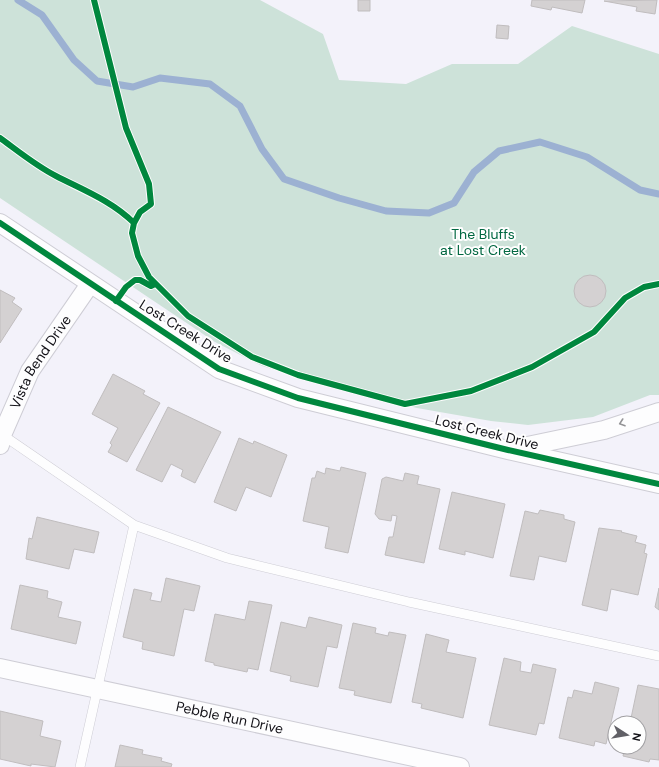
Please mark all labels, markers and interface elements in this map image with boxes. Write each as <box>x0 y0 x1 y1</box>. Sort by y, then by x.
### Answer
park label: The Bluffs at Lost Creek <box>440 225 526 259</box>
street label: Lost Creek Drive <box>136 295 236 367</box>
street label: Vista Bend Drive <box>6 311 75 412</box>
street label: Lost Creek Drive <box>433 410 541 454</box>
one-way arrow <box>618 419 625 427</box>
street label: Pebble Run Drive <box>174 697 285 738</box>
north arrow <box>607 715 647 755</box>
text: N <box>629 732 644 742</box>

